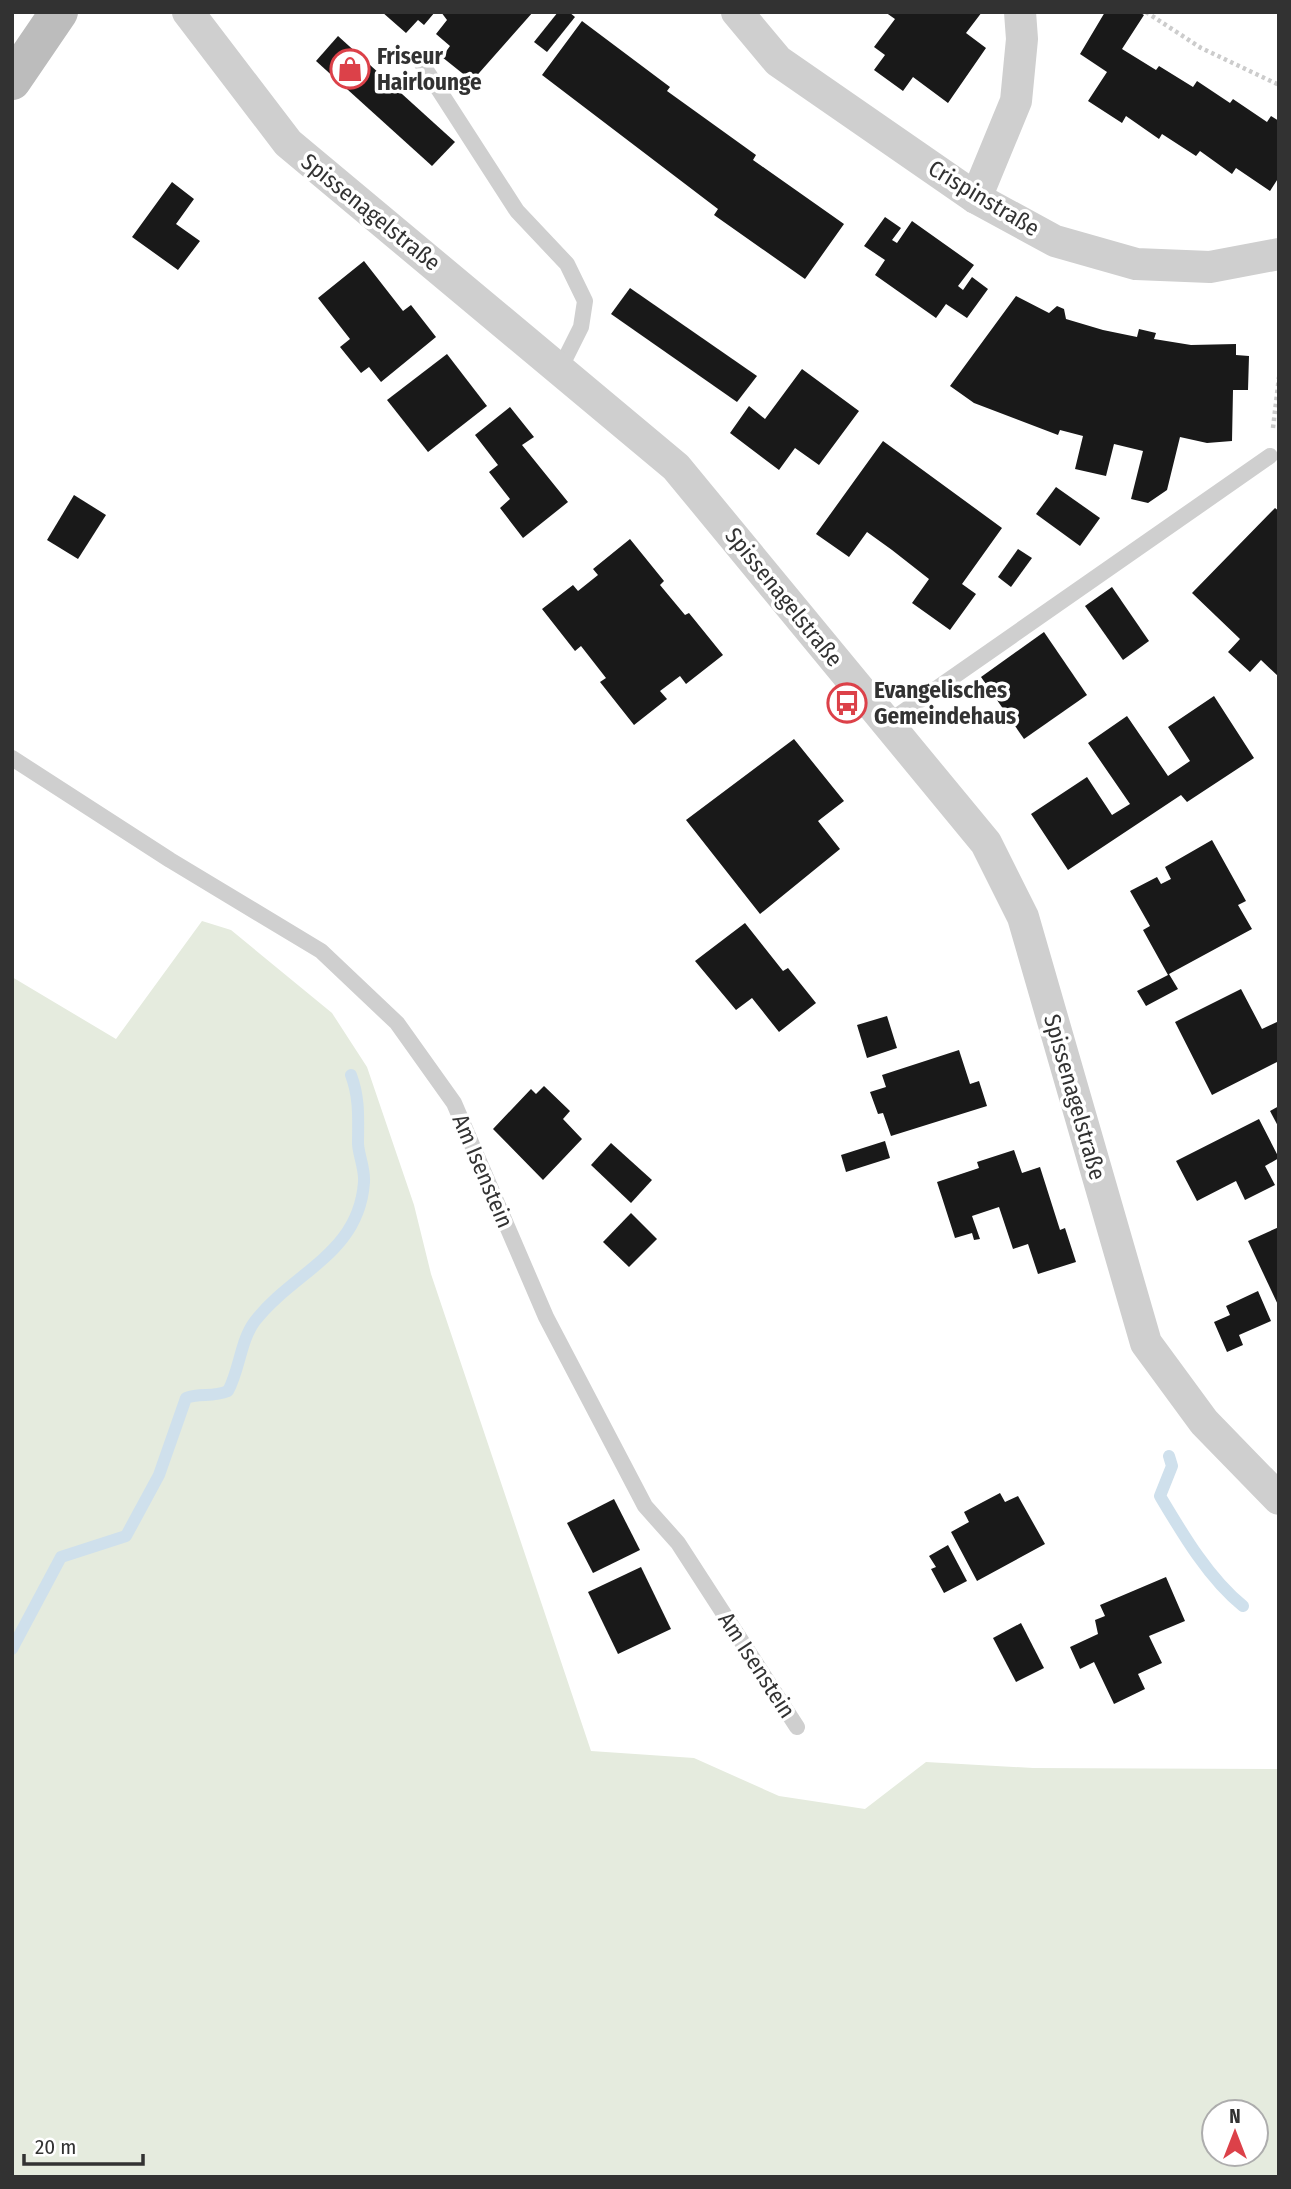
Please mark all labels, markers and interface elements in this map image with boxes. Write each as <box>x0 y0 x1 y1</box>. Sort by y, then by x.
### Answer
place label: Friseur Hairlounge <box>377 42 482 96</box>
shop icon: Friseur Hairlounge <box>329 48 371 90</box>
street label: Spissenagelstraße <box>296 147 446 277</box>
street label: Crispinstraße <box>923 154 1045 242</box>
street label: Spissenagelstraße <box>719 522 849 672</box>
place label: Evangelisches Gemeindehaus <box>874 676 1016 730</box>
bus stop icon: Evangelisches Gemeindehaus <box>826 682 868 724</box>
street label: Spissenagelstraße <box>1038 1011 1112 1183</box>
street label: Am Isenstein <box>447 1110 519 1232</box>
street label: Am Isenstein <box>712 1607 802 1723</box>
north arrow <box>1200 2098 1270 2168</box>
text: N <box>1229 2105 1241 2128</box>
scale bar <box>24 2122 144 2166</box>
text: 20 m <box>35 2134 76 2160</box>

